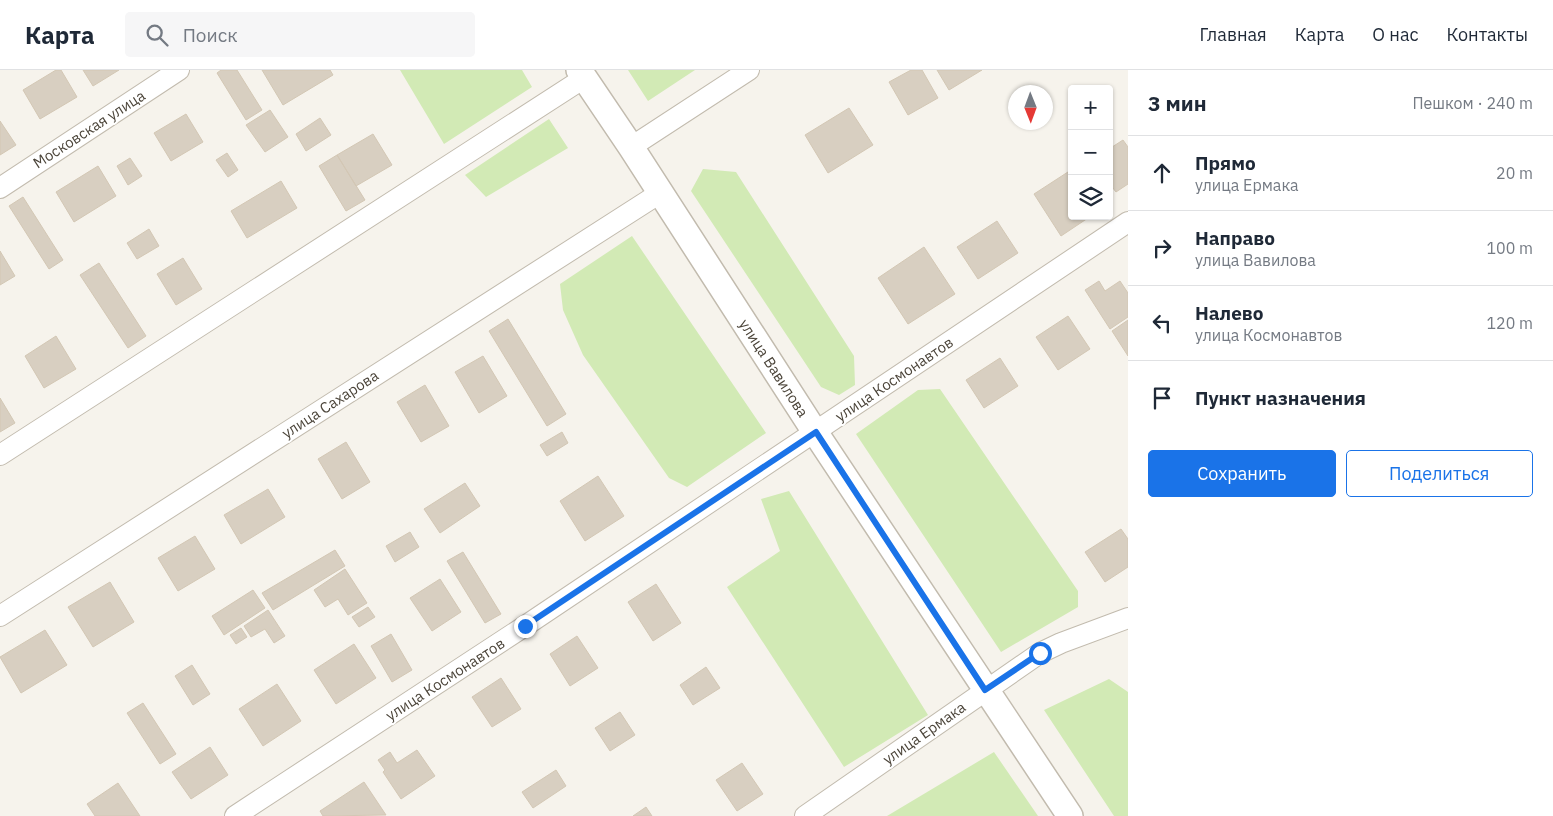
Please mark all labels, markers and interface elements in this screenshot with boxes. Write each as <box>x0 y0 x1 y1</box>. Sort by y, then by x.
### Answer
search box <box>125 12 475 57</box>
text: Карта <box>25 19 95 51</box>
icon: search <box>143 21 171 49</box>
text: Поиск <box>183 23 238 47</box>
text: Главная <box>1199 23 1267 46</box>
text: Карта <box>1295 23 1344 46</box>
text: О нас <box>1372 23 1419 46</box>
text: Контакты <box>1447 23 1528 46</box>
north arrow <box>1008 85 1053 130</box>
map controls <box>1068 85 1113 220</box>
button: + <box>1068 85 1113 130</box>
street label: Московская улица <box>29 86 149 172</box>
text: 3 мин <box>1148 89 1207 117</box>
text: Пешком · 240 m <box>1412 93 1533 113</box>
button: − <box>1068 130 1113 175</box>
text: Прямо <box>1195 151 1256 175</box>
icon: ahead <box>1148 159 1176 187</box>
text: 20 m <box>1496 163 1533 183</box>
button: layers <box>1068 175 1113 220</box>
text: улица Ермака <box>1195 175 1299 195</box>
text: Направо <box>1195 226 1275 250</box>
icon: right <box>1148 234 1176 262</box>
text: 100 m <box>1486 238 1533 258</box>
text: улица Вавилова <box>1195 250 1316 270</box>
text: Налево <box>1195 301 1264 325</box>
icon: left <box>1148 309 1176 337</box>
text: 120 m <box>1486 313 1533 333</box>
street label: улица Вавилова <box>735 315 813 421</box>
text: улица Космонавтов <box>1195 325 1342 345</box>
street label: улица Космонавтов <box>831 333 957 425</box>
street label: улица Сахарова <box>278 366 382 442</box>
icon: arrive <box>1148 384 1176 412</box>
text: Пункт назначения <box>1195 386 1366 410</box>
button: Сохранить <box>1148 450 1336 497</box>
button: Поделиться <box>1346 450 1533 497</box>
route end <box>514 615 537 638</box>
street label: улица Космонавтов <box>382 633 508 725</box>
route start <box>1029 642 1052 665</box>
street label: улица Ермака <box>879 697 969 769</box>

